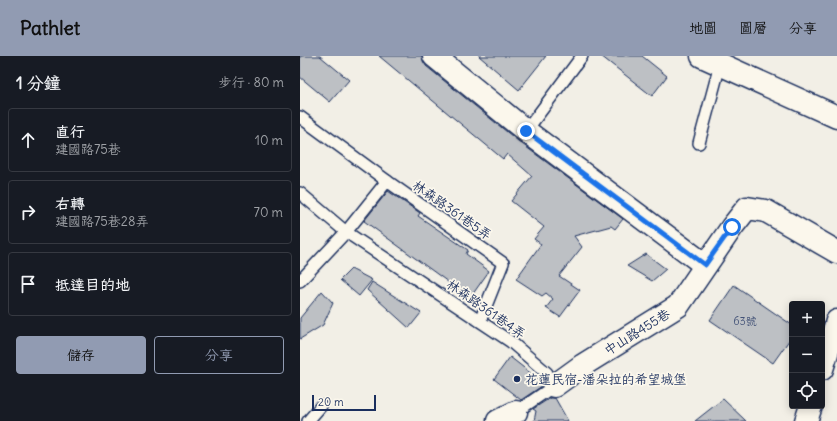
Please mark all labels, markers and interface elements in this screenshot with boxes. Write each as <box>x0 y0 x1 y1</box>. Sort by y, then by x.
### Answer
text: Pathlet <box>20 16 80 40</box>
text: 地圖 <box>689 19 717 37</box>
text: 圖層 <box>739 19 767 37</box>
text: 分享 <box>789 19 817 37</box>
text: 1 分鐘 <box>16 72 61 94</box>
text: 步行 · 80 m <box>218 74 284 91</box>
text: 直行 <box>55 122 85 141</box>
route end <box>517 122 535 140</box>
icon: ahead <box>17 129 39 151</box>
text: 10 m <box>255 132 283 149</box>
text: 建國路75巷 <box>55 141 121 158</box>
street label: 林森路361巷5弄 <box>409 177 495 243</box>
text: 右轉 <box>55 194 85 213</box>
icon: right <box>17 201 39 223</box>
text: 70 m <box>254 204 283 221</box>
text: 建國路75巷28弄 <box>55 213 148 230</box>
route start <box>723 218 741 236</box>
icon: arrive <box>17 273 39 295</box>
text: 抵達目的地 <box>55 275 130 294</box>
street label: 林森路361巷4弄 <box>443 275 529 343</box>
map controls <box>789 301 825 409</box>
button: + <box>789 301 825 337</box>
street label: 中山路455巷 <box>601 305 673 359</box>
house number: 63號 <box>733 314 757 328</box>
button: 儲存 <box>16 336 146 374</box>
button: 分享 <box>154 336 284 374</box>
button: − <box>789 337 825 373</box>
place label: 花蓮民宿-潘朵拉的希望城堡 <box>525 371 687 388</box>
button: locate <box>789 373 825 409</box>
marker: 花蓮民宿-潘朵拉的希望城堡 <box>512 374 522 384</box>
scale bar <box>312 393 376 412</box>
text: 20 m <box>318 395 344 409</box>

